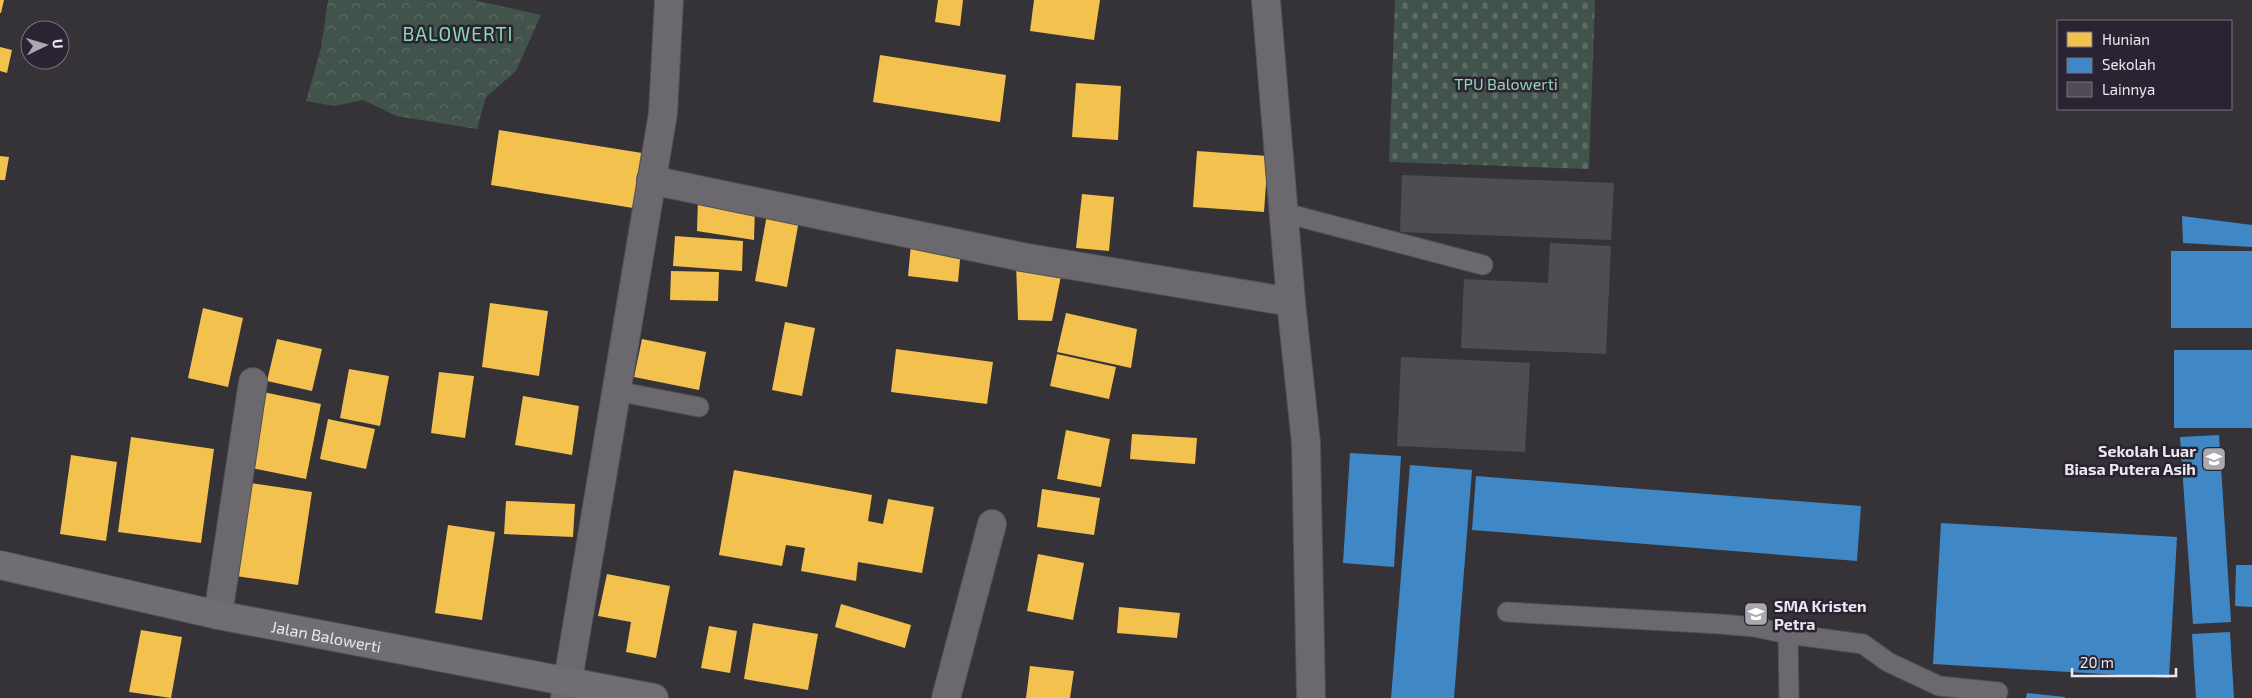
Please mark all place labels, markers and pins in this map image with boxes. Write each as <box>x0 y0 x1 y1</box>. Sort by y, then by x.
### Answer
place label: Sekolah Luar Biasa Putera Asih <box>2064 441 2196 478</box>
school or university icon: Sekolah Luar Biasa Putera Asih <box>2201 446 2227 472</box>
place label: SMA Kristen Petra <box>1774 596 1867 633</box>
school or university icon: SMA Kristen Petra <box>1743 601 1769 627</box>

